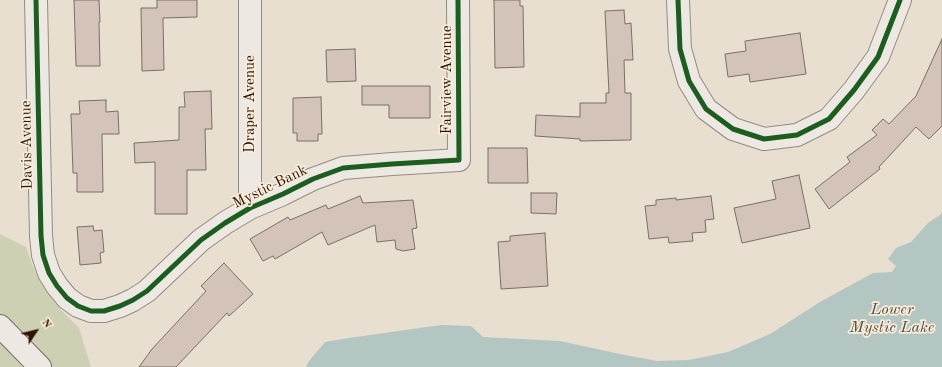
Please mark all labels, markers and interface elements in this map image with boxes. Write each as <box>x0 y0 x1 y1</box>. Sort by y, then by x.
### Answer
street label: Fairview Avenue <box>438 25 456 135</box>
street label: Draper Avenue <box>241 55 259 153</box>
street label: Davis Avenue <box>17 100 37 190</box>
street label: Mystic Bank <box>230 161 310 213</box>
water label: Lower Mystic Lake <box>850 300 934 338</box>
north arrow <box>16 311 56 351</box>
text: N <box>39 317 53 330</box>

